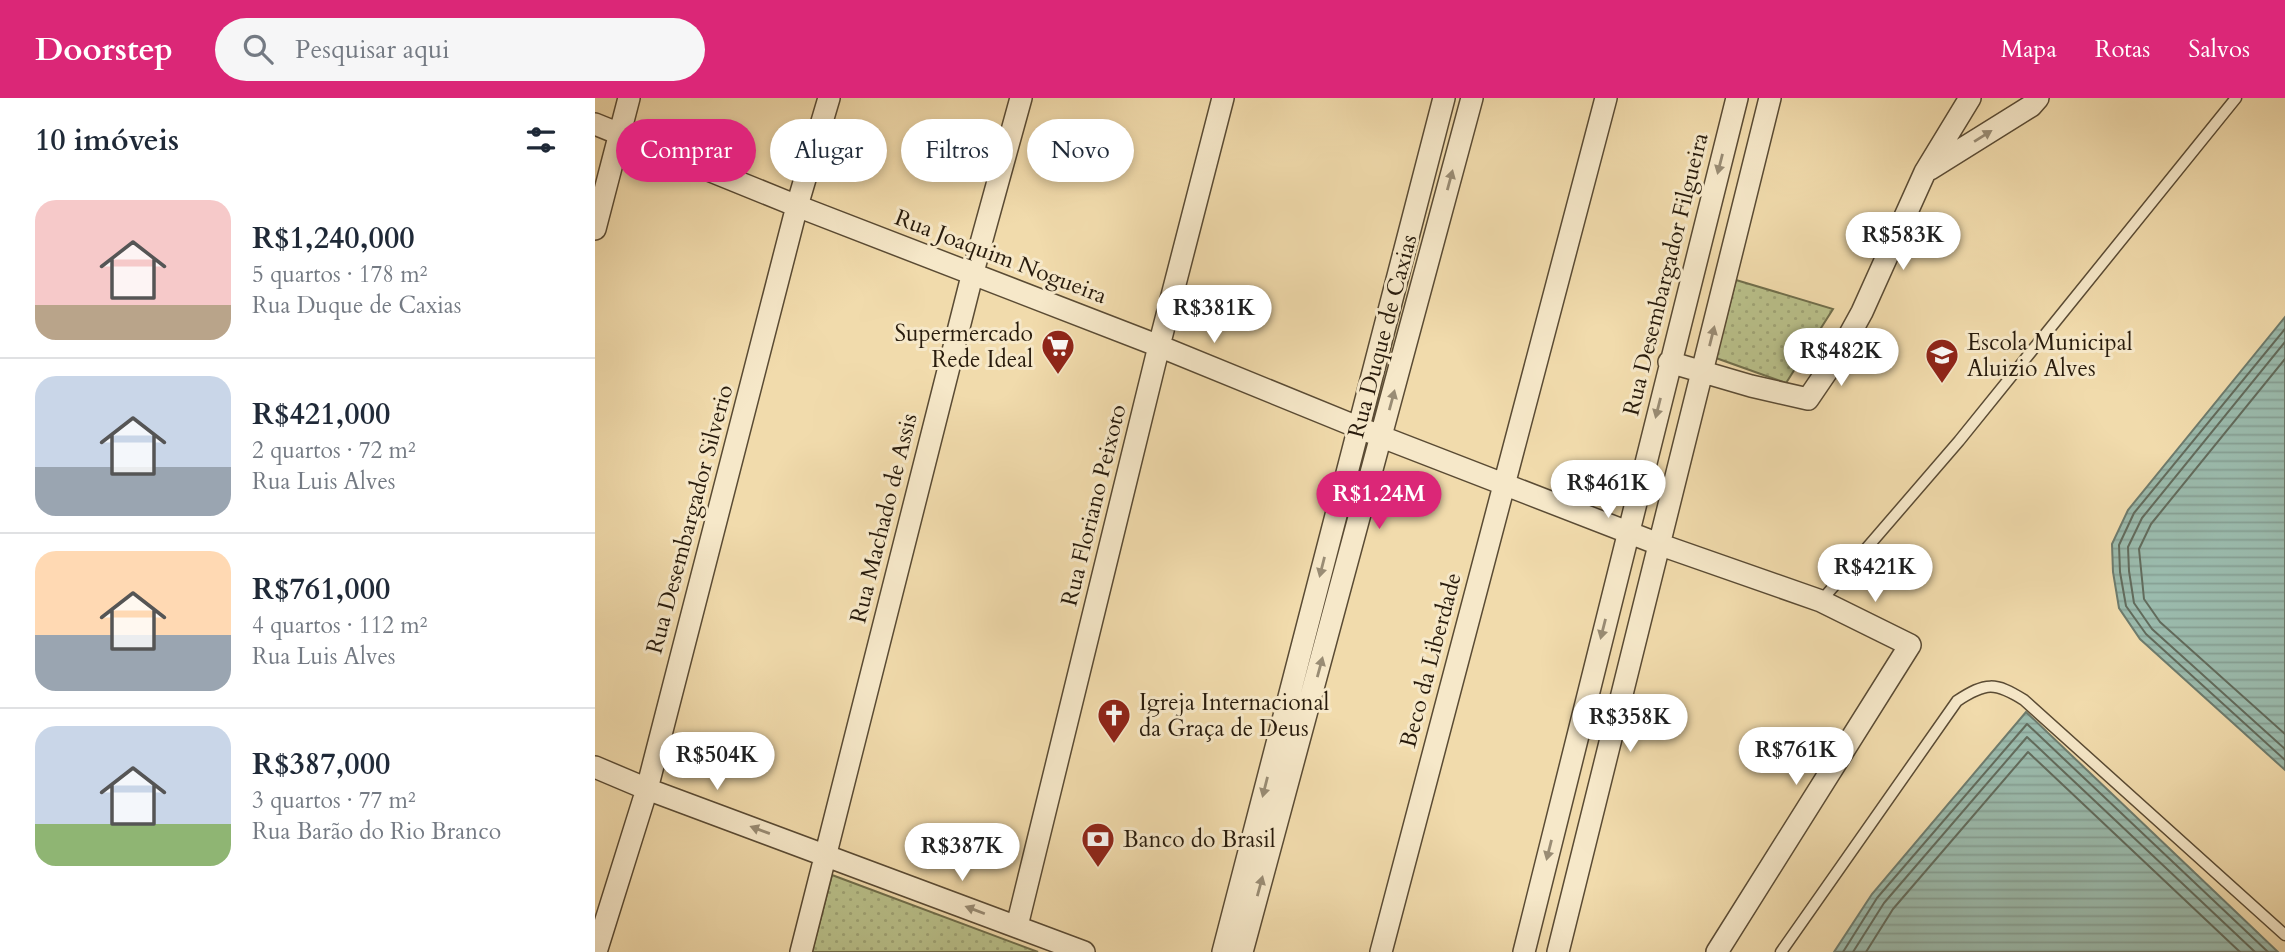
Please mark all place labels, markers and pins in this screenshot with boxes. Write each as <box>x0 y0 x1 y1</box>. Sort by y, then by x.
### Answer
pin: R$583K <box>1846 212 1960 272</box>
pin: R$381K <box>1157 286 1271 345</box>
place label: Supermercado Rede Ideal <box>894 318 1033 375</box>
supermarket icon: Supermercado Rede Ideal <box>1039 327 1077 376</box>
place label: Escola Municipal Aluizio Alves <box>1967 327 2133 384</box>
pin: R$482K <box>1784 328 1898 388</box>
school or university icon: Escola Municipal Aluizio Alves <box>1923 336 1961 385</box>
pin: R$461K <box>1551 460 1665 520</box>
pin: R$1.24M <box>1314 472 1444 531</box>
pin: R$421K <box>1818 545 1932 604</box>
place label: Igreja Internacional da Graça de Deus <box>1139 687 1330 744</box>
pin: R$358K <box>1573 694 1687 754</box>
church icon: Igreja Internacional da Graça de Deus <box>1095 696 1133 745</box>
pin: R$761K <box>1739 728 1853 787</box>
pin: R$504K <box>660 732 774 792</box>
bank icon: Banco do Brasil <box>1079 820 1117 869</box>
pin: R$387K <box>905 824 1019 883</box>
place label: Banco do Brasil <box>1123 824 1276 855</box>

